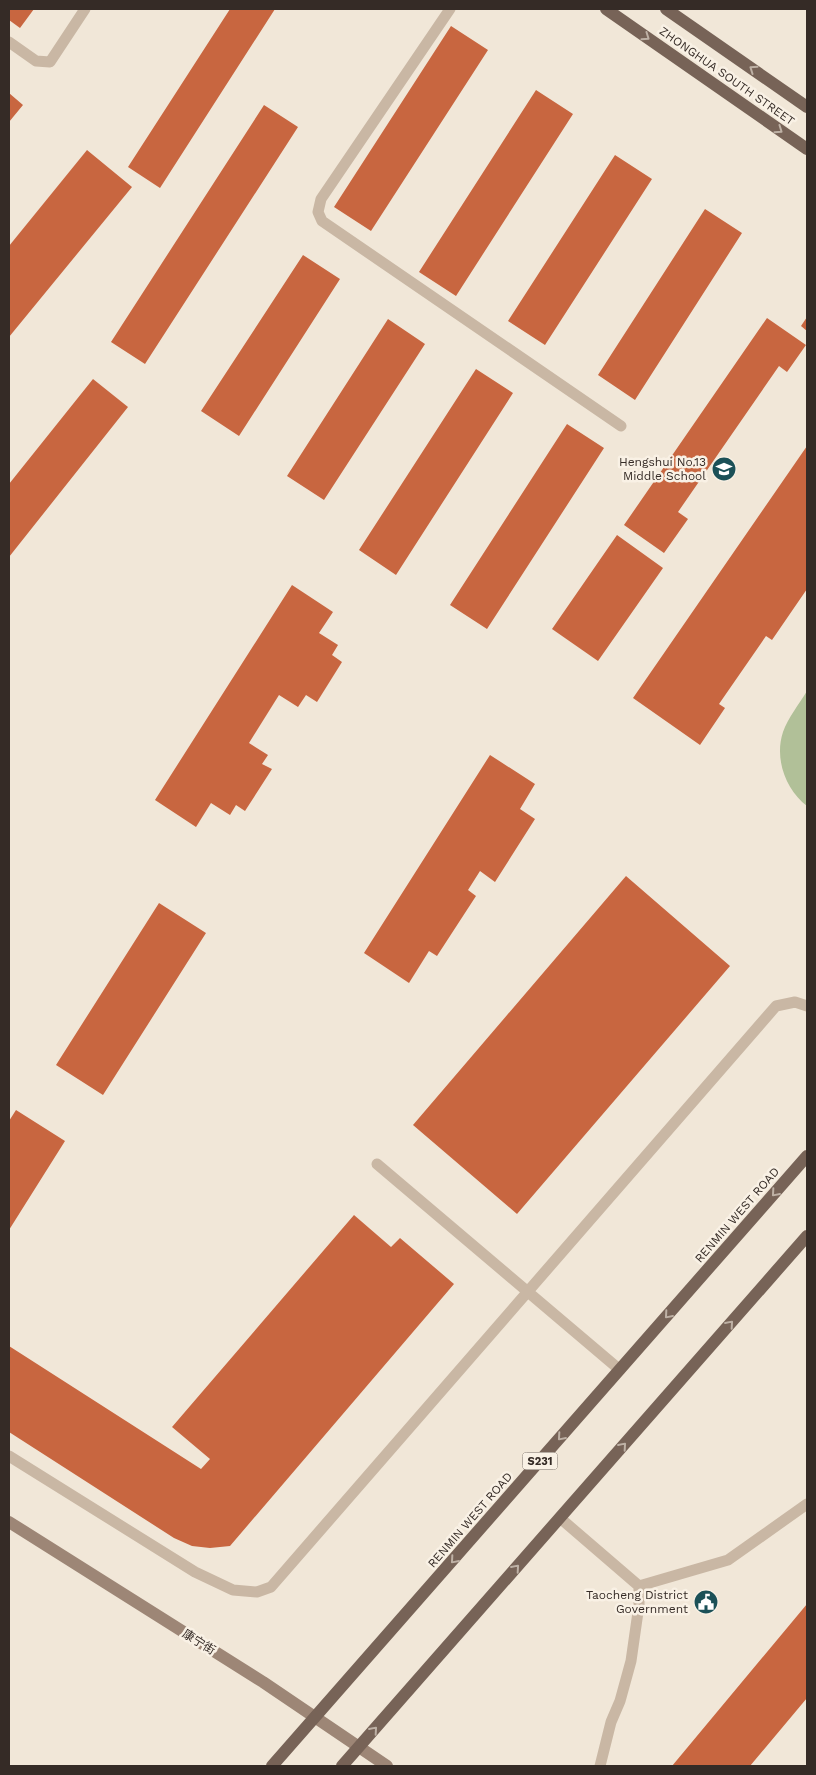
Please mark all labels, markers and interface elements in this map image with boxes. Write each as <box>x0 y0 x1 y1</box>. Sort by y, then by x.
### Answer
street label: ZHONGHUA SOUTH STREET <box>657 24 797 128</box>
one-way arrow <box>640 31 649 40</box>
one-way arrow <box>749 66 759 75</box>
one-way arrow <box>773 124 783 133</box>
place label: Hengshui No.13 Middle School <box>619 455 706 483</box>
school or university icon: Hengshui No.13 Middle School <box>711 456 737 482</box>
street label: RENMIN WEST ROAD <box>692 1165 782 1265</box>
one-way arrow <box>772 1187 781 1196</box>
one-way arrow <box>665 1310 674 1319</box>
one-way arrow <box>724 1320 733 1329</box>
one-way arrow <box>558 1432 567 1441</box>
one-way arrow <box>617 1442 626 1451</box>
road number: S231 <box>522 1452 558 1470</box>
street label: RENMIN WEST ROAD <box>425 1470 515 1570</box>
one-way arrow <box>451 1554 460 1563</box>
one-way arrow <box>510 1565 519 1574</box>
place label: Taocheng District Government <box>586 1588 688 1616</box>
public building icon: Taocheng District Government <box>693 1589 719 1615</box>
street label: 康宁街 <box>180 1627 218 1657</box>
one-way arrow <box>369 1726 378 1735</box>

